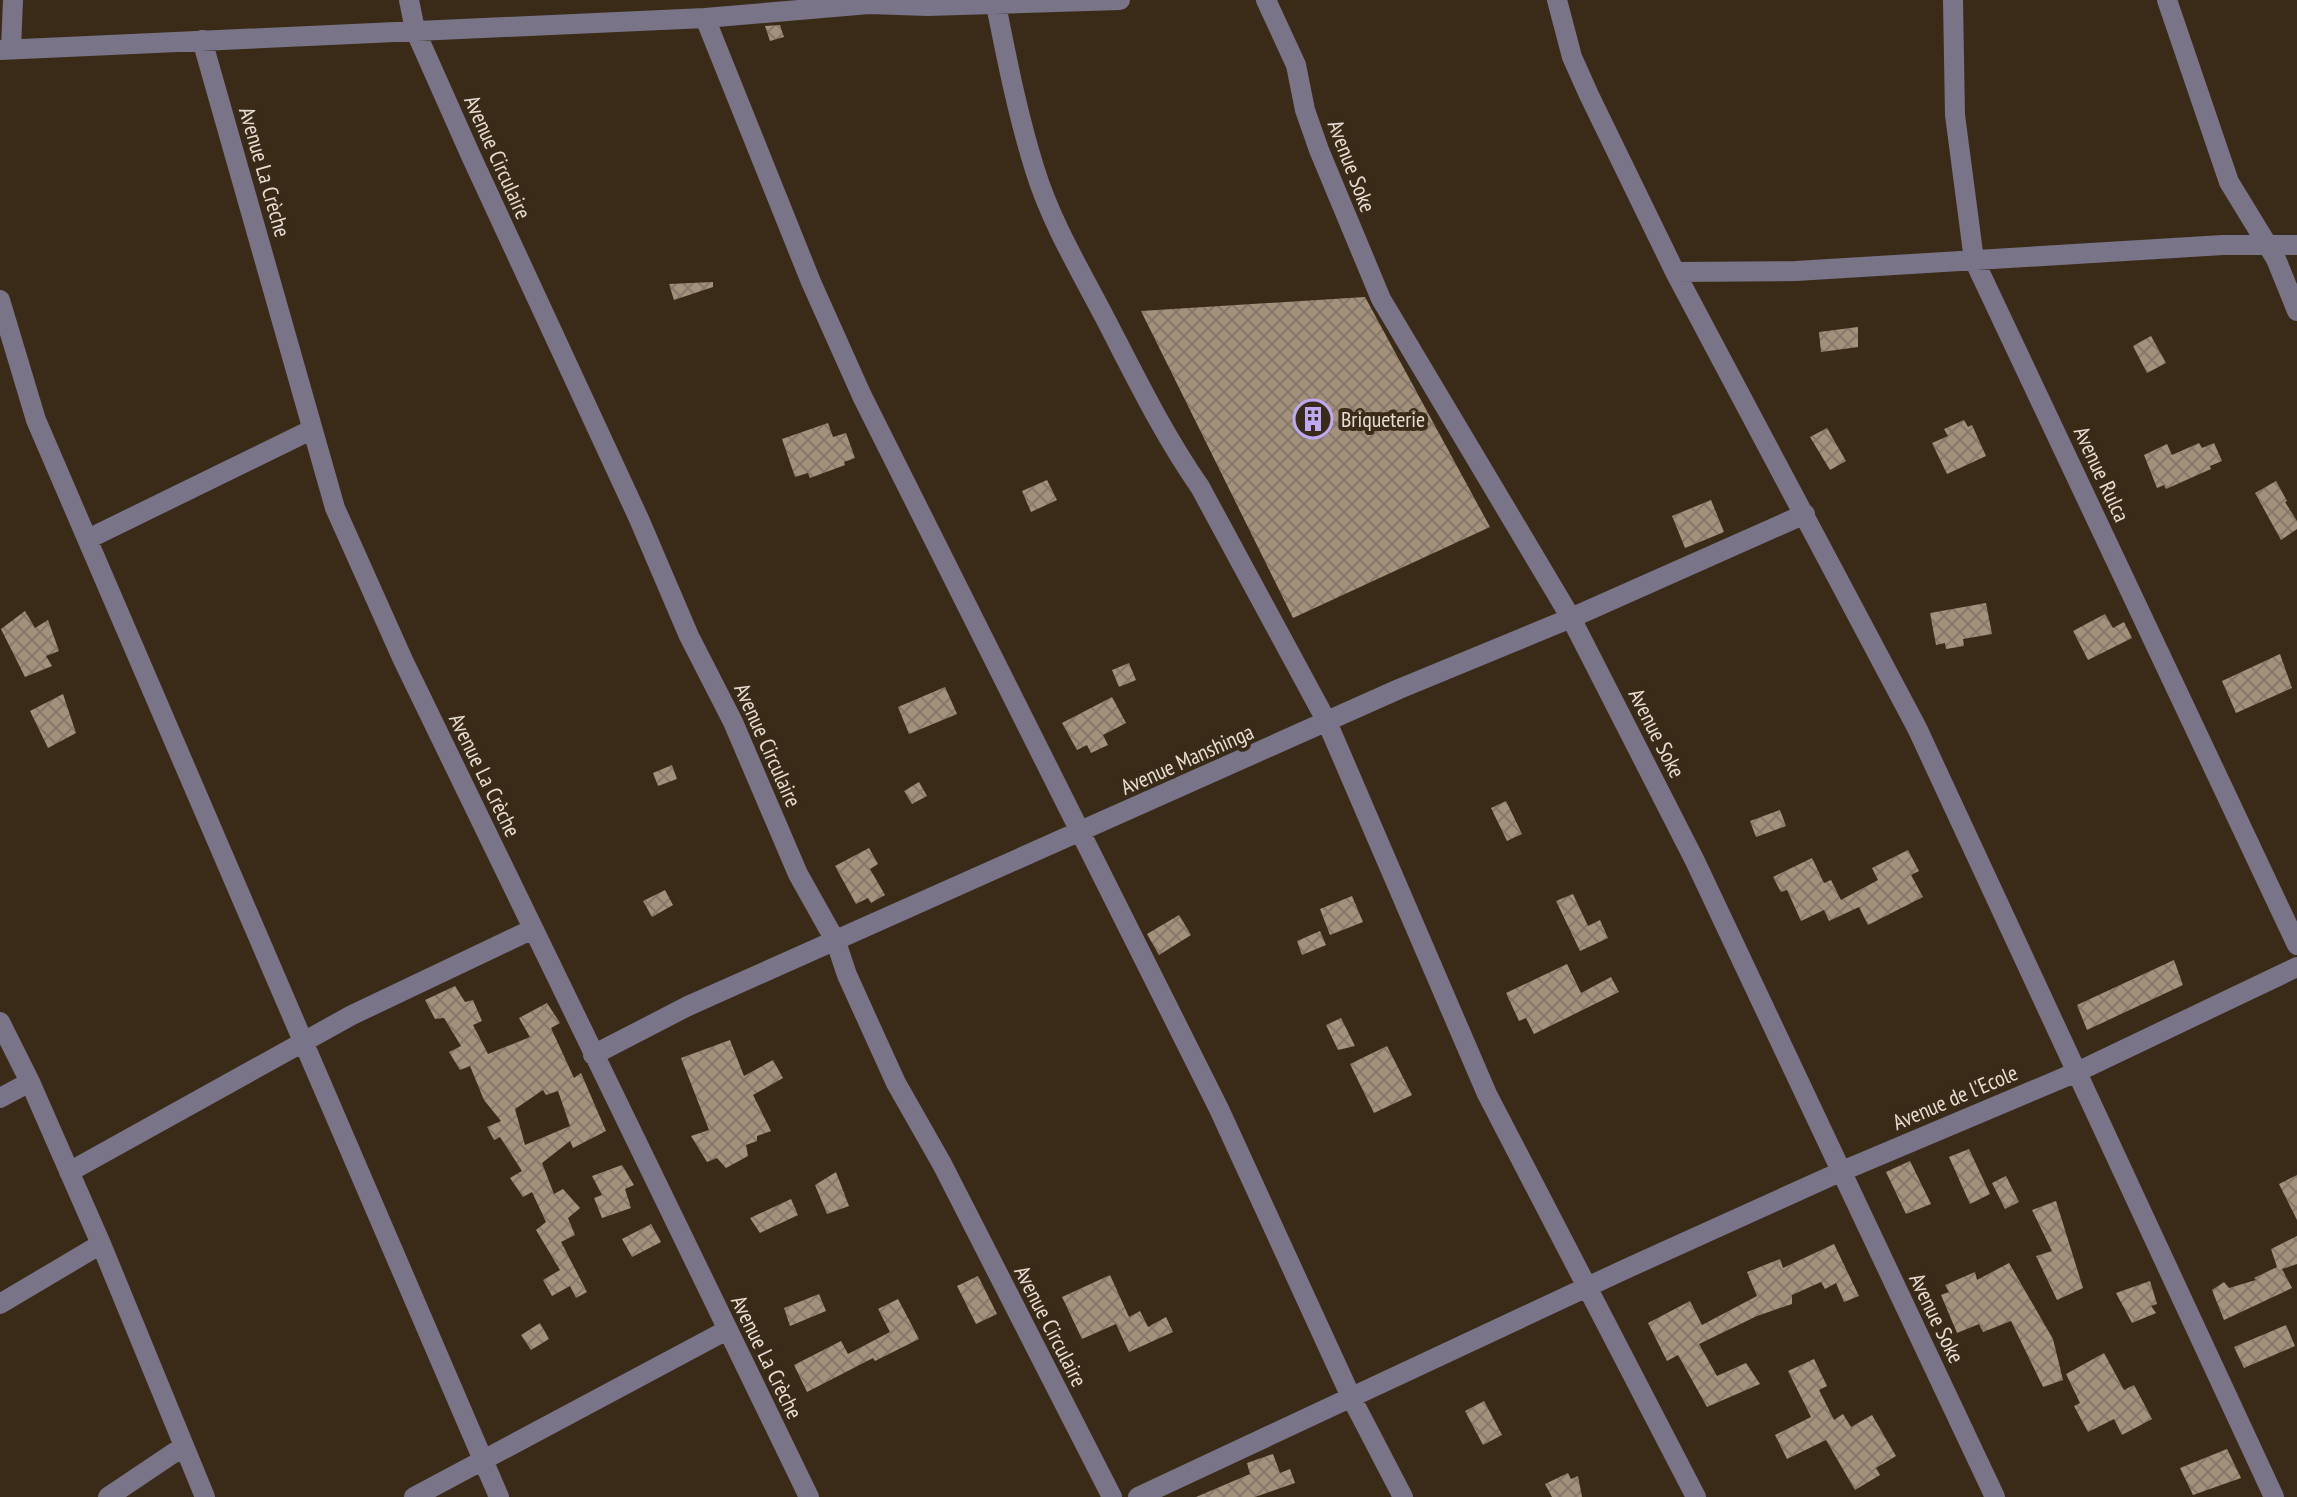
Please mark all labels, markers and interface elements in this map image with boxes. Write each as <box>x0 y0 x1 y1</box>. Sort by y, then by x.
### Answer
street label: Avenue Circulaire <box>458 91 538 223</box>
street label: Avenue La Crèche <box>233 104 297 240</box>
street label: Avenue Soke <box>1322 116 1382 216</box>
building icon: Briqueterie <box>1292 398 1334 440</box>
place label: Briqueterie <box>1341 405 1425 433</box>
street label: Avenue Rulca <box>2068 422 2136 526</box>
street label: Avenue Circulaire <box>728 679 808 811</box>
street label: Avenue Soke <box>1623 684 1691 782</box>
street label: Avenue La Crèche <box>443 709 527 841</box>
street label: Avenue Manshinga <box>1116 717 1258 801</box>
street label: Avenue de l'Ecole <box>1888 1058 2022 1136</box>
street label: Avenue Circulaire <box>1008 1261 1094 1391</box>
street label: Avenue Soke <box>1903 1268 1971 1368</box>
street label: Avenue La Crèche <box>725 1291 809 1423</box>

